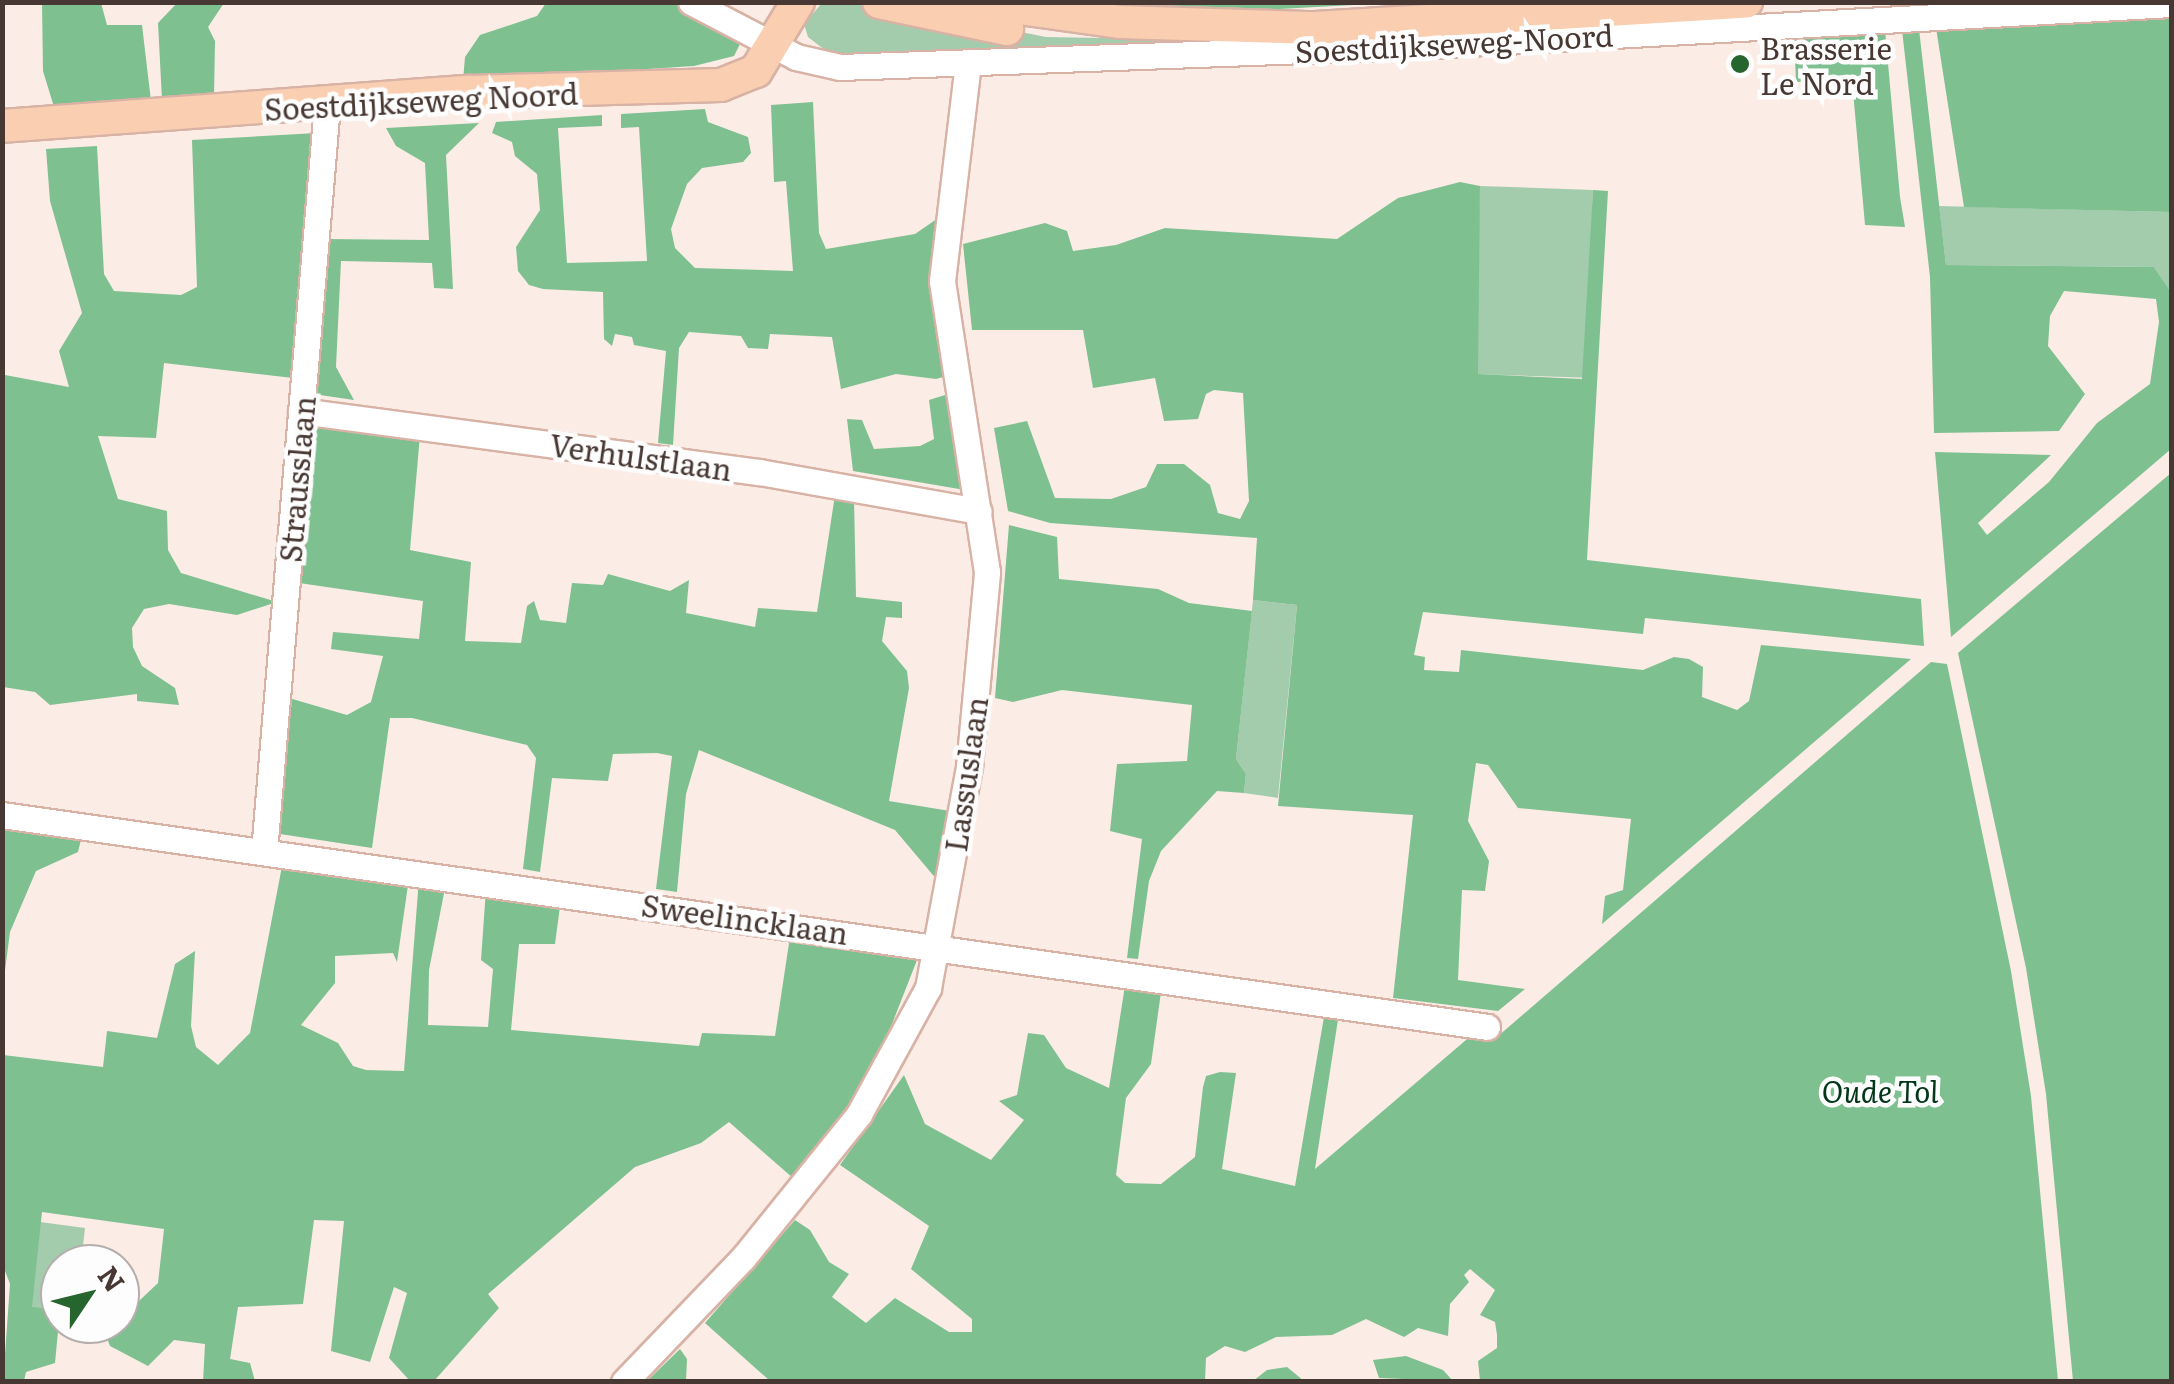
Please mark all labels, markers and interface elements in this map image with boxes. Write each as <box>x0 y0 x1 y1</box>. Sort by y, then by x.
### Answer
street label: Soestdijkseweg-Noord <box>1294 16 1614 68</box>
place label: Brasserie Le Nord <box>1760 29 1892 100</box>
marker: Brasserie Le Nord <box>1729 53 1751 75</box>
street label: Soestdijkseweg Noord <box>263 74 579 126</box>
street label: Strausslaan <box>271 394 321 564</box>
street label: Verhulstlaan <box>548 425 734 487</box>
street label: Lassuslaan <box>936 694 994 854</box>
street label: Sweelincklaan <box>639 886 851 950</box>
park label: Oude Tol <box>1822 1072 1938 1108</box>
north arrow <box>40 1244 140 1344</box>
text: N <box>89 1256 137 1300</box>

